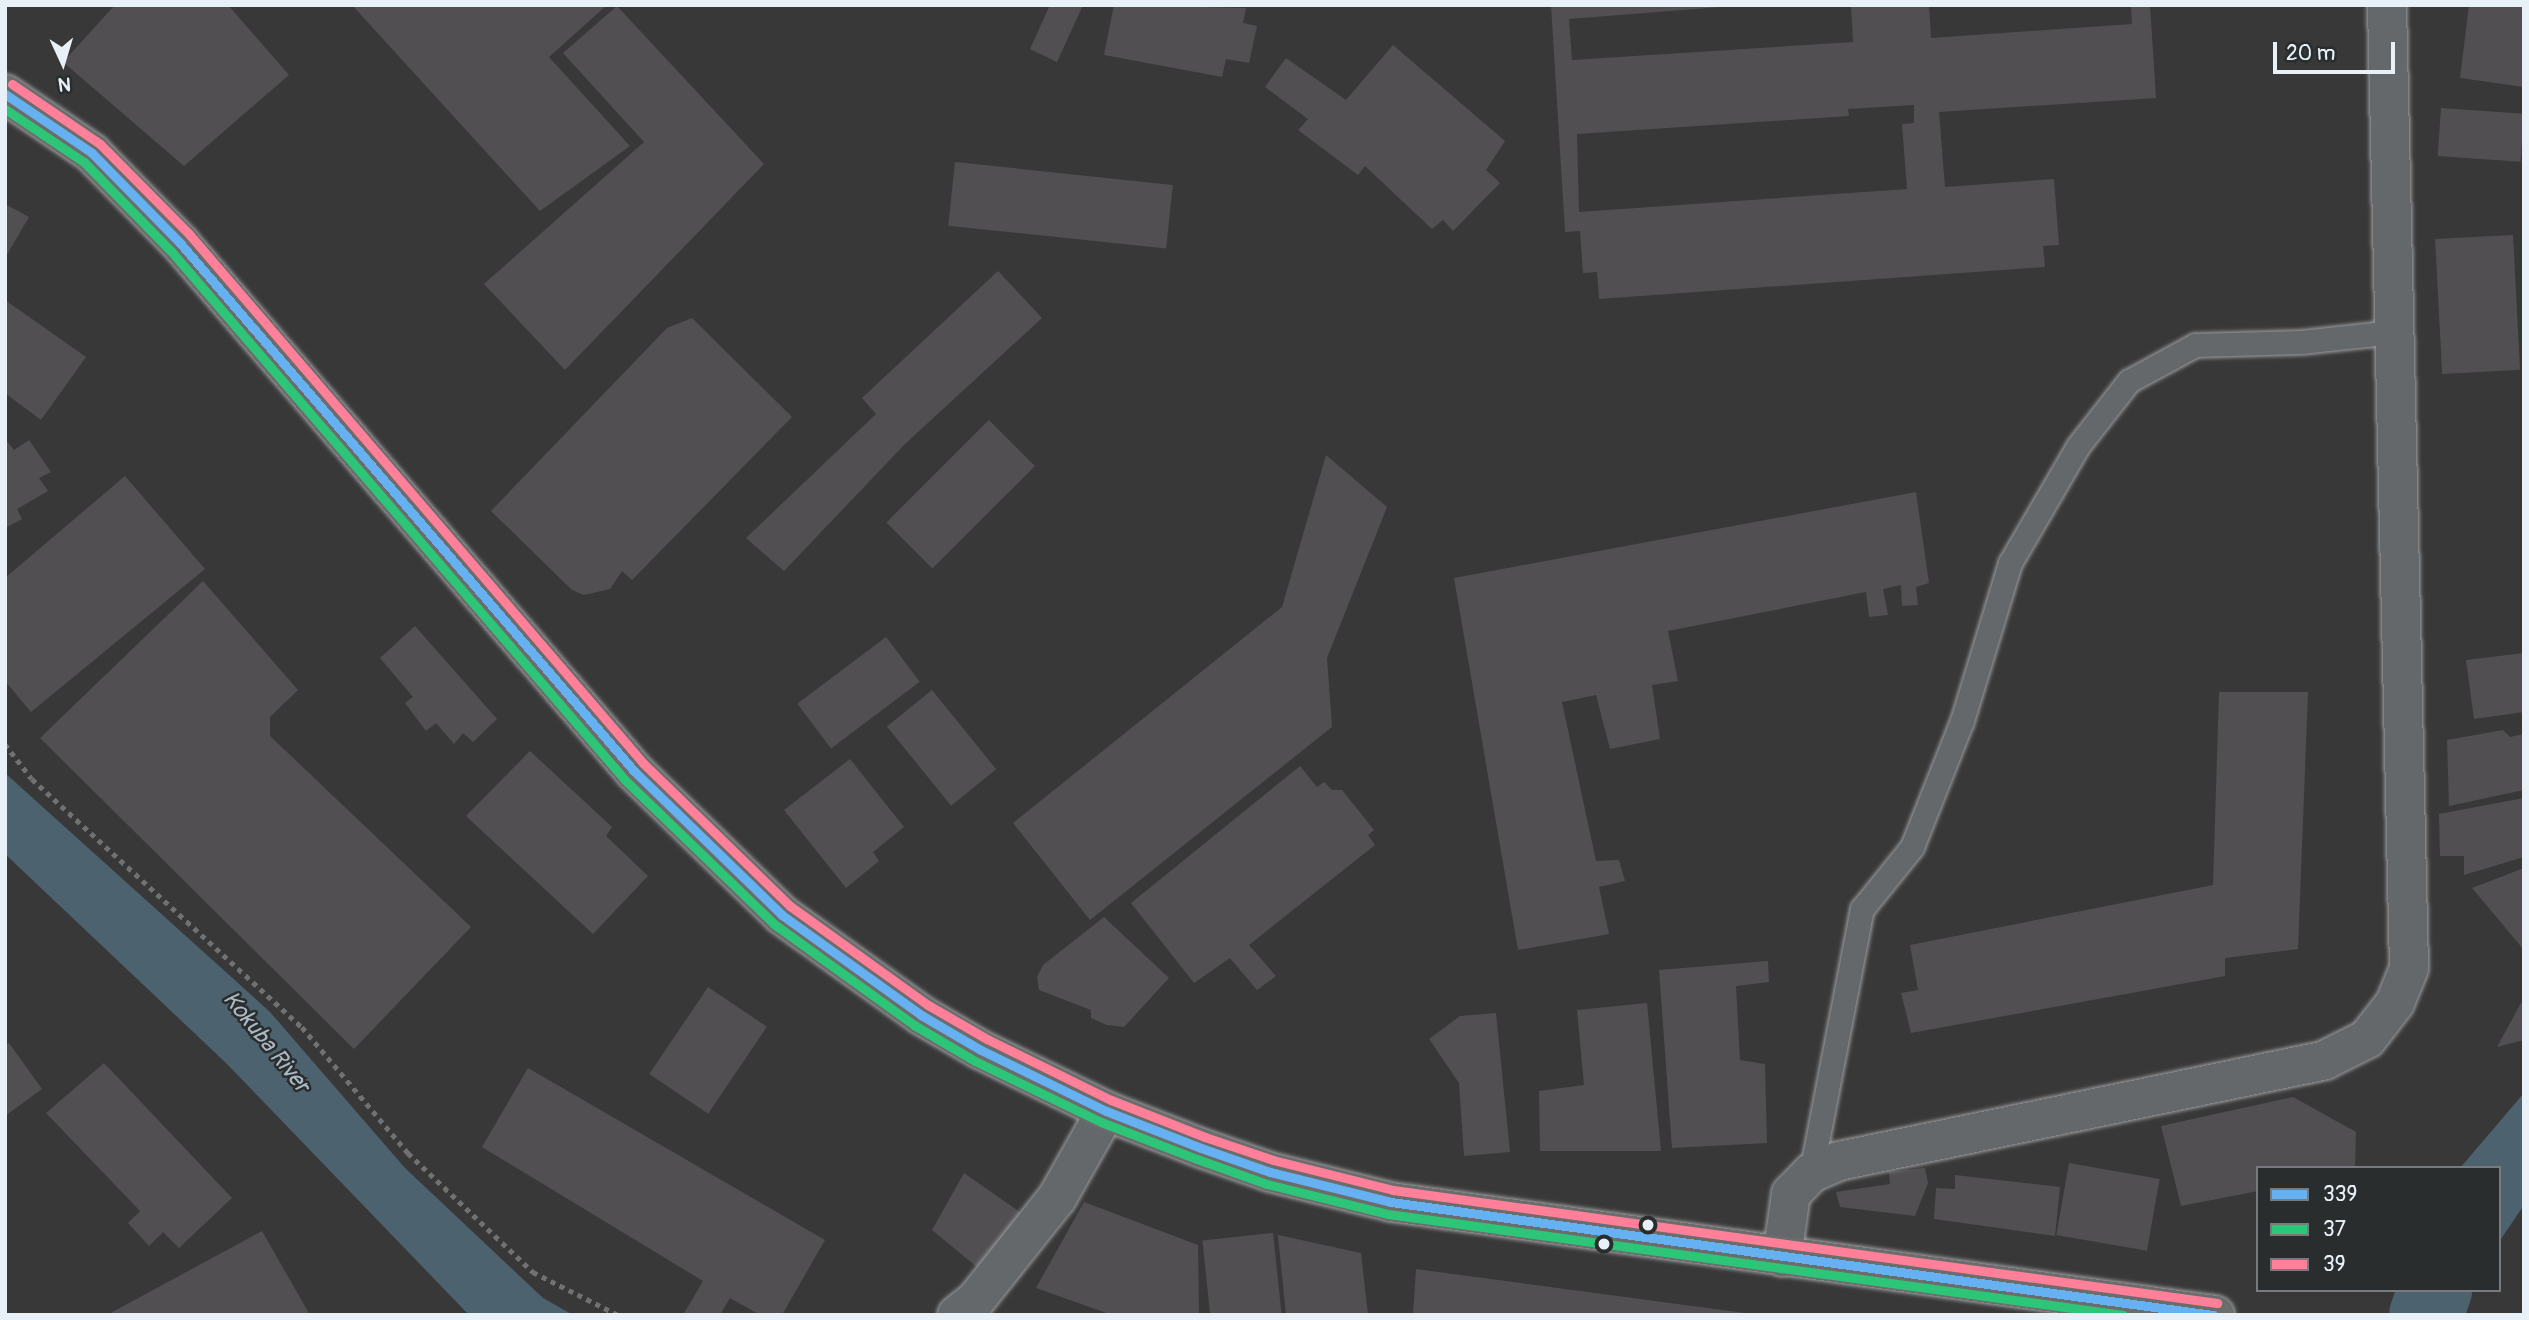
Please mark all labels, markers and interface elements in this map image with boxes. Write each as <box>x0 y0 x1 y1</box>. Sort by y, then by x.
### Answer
north arrow <box>28 28 98 98</box>
scale bar <box>2277 28 2400 72</box>
text: 20 m <box>2286 40 2335 67</box>
text: N <box>57 72 72 96</box>
water label: Kokuba River <box>217 986 315 1098</box>
legend <box>2256 1166 2501 1292</box>
text: 339 <box>2323 1181 2357 1208</box>
text: 37 <box>2323 1216 2346 1243</box>
unlabelled marker <box>1641 1218 1655 1232</box>
unlabelled marker <box>1597 1237 1611 1251</box>
text: 39 <box>2323 1251 2346 1278</box>

